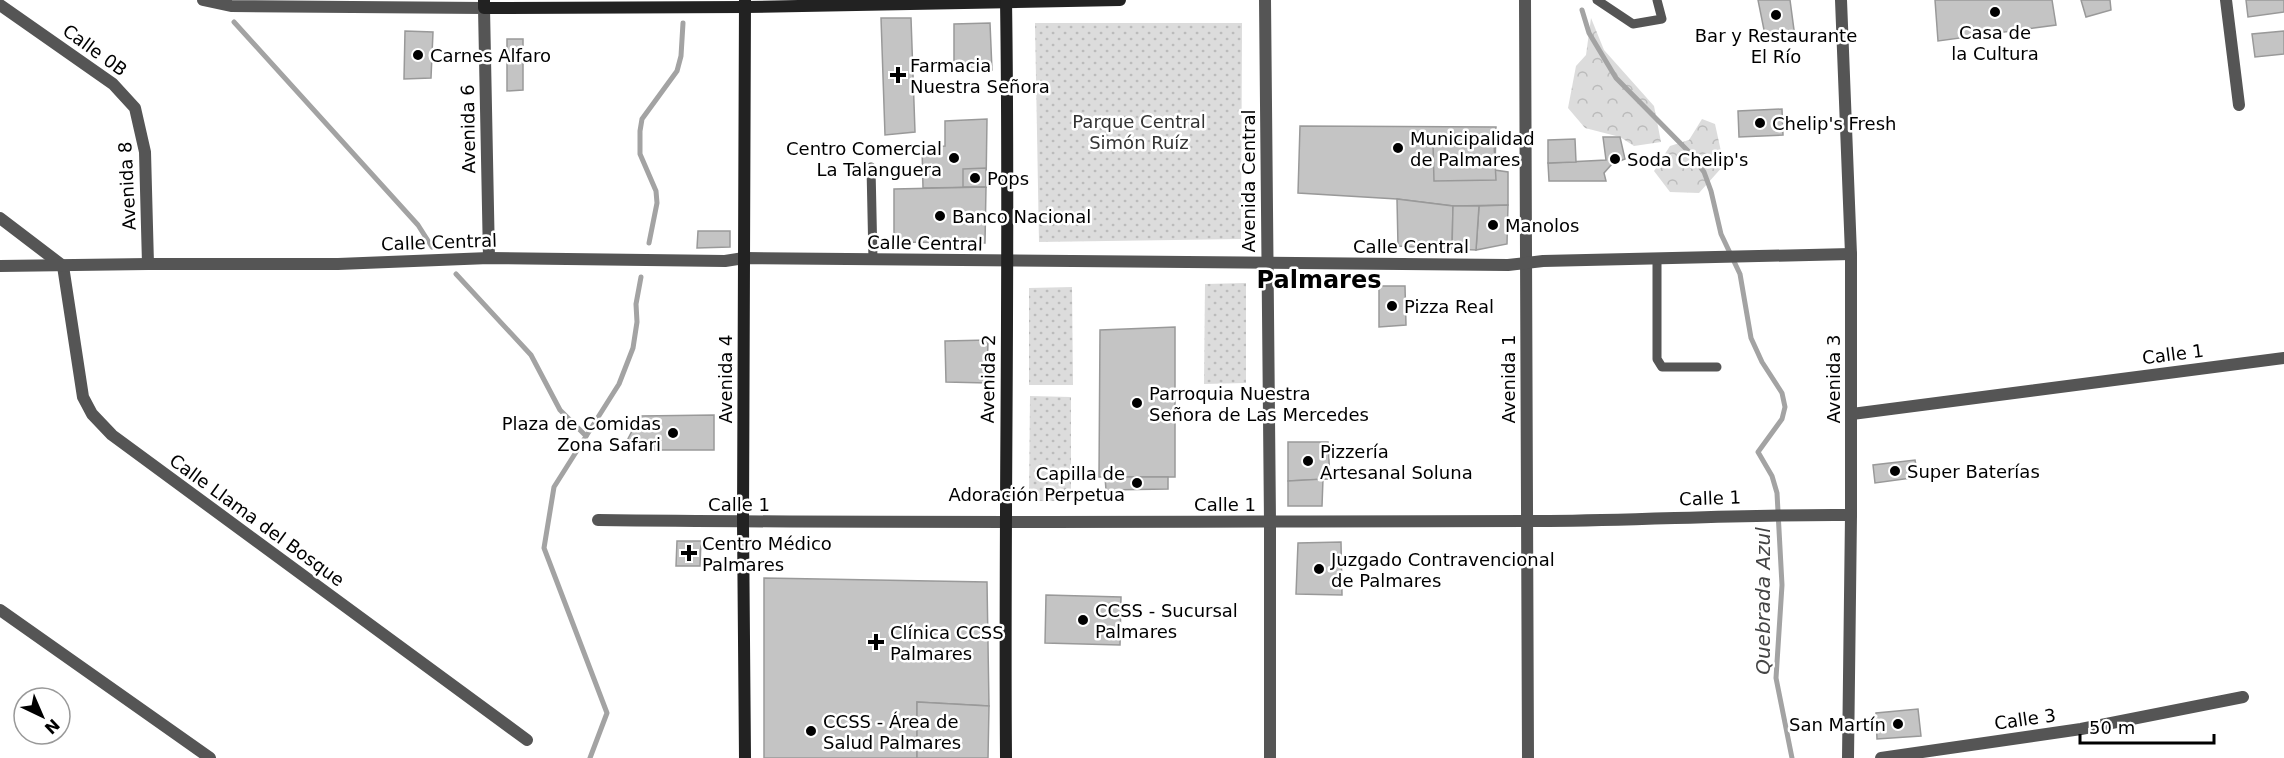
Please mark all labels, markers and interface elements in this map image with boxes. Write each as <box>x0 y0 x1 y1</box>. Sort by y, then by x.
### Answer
marker: Casa de la Cultura <box>1988 5 2002 19</box>
marker: Bar y Restaurante El Río <box>1769 8 1783 22</box>
street label: Calle 0B <box>59 20 131 80</box>
place label: Casa de la Cultura <box>1951 22 2039 64</box>
place label: Bar y Restaurante El Río <box>1695 25 1857 67</box>
place label: Carnes Alfaro <box>430 45 551 66</box>
marker: Carnes Alfaro <box>411 48 425 62</box>
place label: Farmacia Nuestra Señora <box>910 55 1050 97</box>
marker: Farmacia Nuestra Señora <box>891 68 905 82</box>
street label: Avenida 6 <box>457 84 479 174</box>
street label: Avenida Central <box>1238 109 1259 253</box>
park label: Parque Central Simón Ruíz <box>1072 111 1206 153</box>
place label: Chelip's Fresh <box>1772 113 1896 134</box>
marker: Chelip's Fresh <box>1753 116 1767 130</box>
place label: Municipalidad de Palmares <box>1410 128 1535 170</box>
place label: Centro Comercial La Talanguera <box>786 138 942 180</box>
street label: Avenida 8 <box>114 141 140 231</box>
marker: Municipalidad de Palmares <box>1391 141 1405 155</box>
place label: Soda Chelip's <box>1627 149 1748 170</box>
marker: Centro Comercial La Talanguera <box>947 151 961 165</box>
marker: Soda Chelip's <box>1608 152 1622 166</box>
place label: Pops <box>987 168 1029 189</box>
marker: Pops <box>968 171 982 185</box>
place label: Banco Nacional <box>952 206 1091 227</box>
marker: Banco Nacional <box>933 209 947 223</box>
place label: Manolos <box>1505 215 1579 236</box>
marker: Manolos <box>1486 218 1500 232</box>
street label: Calle Central <box>381 229 497 255</box>
street label: Calle Central <box>867 231 983 255</box>
street label: Calle Central <box>1353 236 1469 257</box>
district label: Palmares <box>1257 266 1381 294</box>
place label: Pizza Real <box>1404 296 1494 317</box>
marker: Pizza Real <box>1385 299 1399 313</box>
street label: Avenida 4 <box>715 334 736 424</box>
street label: Avenida 2 <box>977 334 999 424</box>
street label: Avenida 1 <box>1498 334 1519 424</box>
street label: Avenida 3 <box>1823 334 1844 424</box>
street label: Calle 1 <box>2141 340 2205 368</box>
place label: Parroquia Nuestra Señora de Las Mercedes <box>1149 383 1369 425</box>
marker: Parroquia Nuestra Señora de Las Mercedes <box>1130 396 1144 410</box>
place label: Plaza de Comidas Zona Safari <box>502 413 661 455</box>
marker: Plaza de Comidas Zona Safari <box>666 426 680 440</box>
place label: Pizzería Artesanal Soluna <box>1320 441 1473 483</box>
street label: Calle Llama del Bosque <box>166 450 348 590</box>
marker: Pizzería Artesanal Soluna <box>1301 454 1315 468</box>
place label: Super Baterías <box>1907 461 2040 482</box>
place label: Capilla de Adoración Perpetua <box>948 463 1125 505</box>
marker: Super Baterías <box>1888 464 1902 478</box>
marker: Capilla de Adoración Perpetua <box>1130 476 1144 490</box>
street label: Calle 1 <box>1679 486 1741 510</box>
street label: Calle 1 <box>708 494 770 515</box>
street label: Calle 1 <box>1194 494 1256 515</box>
water label: Quebrada Azul <box>1751 527 1775 675</box>
place label: Centro Médico Palmares <box>702 533 832 575</box>
marker: Centro Médico Palmares <box>680 544 698 562</box>
place label: Juzgado Contravencional de Palmares <box>1330 549 1555 591</box>
marker: Juzgado Contravencional de Palmares <box>1312 562 1326 576</box>
place label: CCSS - Sucursal Palmares <box>1095 600 1238 642</box>
marker: CCSS - Sucursal Palmares <box>1076 613 1090 627</box>
place label: Clínica CCSS Palmares <box>890 622 1004 664</box>
marker: Clínica CCSS Palmares <box>867 633 885 651</box>
north arrow <box>12 686 72 746</box>
street label: Calle 3 <box>1993 704 2057 734</box>
scale bar <box>2080 707 2214 745</box>
place label: CCSS - Área de Salud Palmares <box>823 711 961 753</box>
place label: San Martín <box>1789 714 1886 735</box>
text: N <box>41 715 63 738</box>
marker: San Martín <box>1891 717 1905 731</box>
text: 50 m <box>2089 717 2135 738</box>
marker: CCSS - Área de Salud Palmares <box>804 724 818 738</box>

